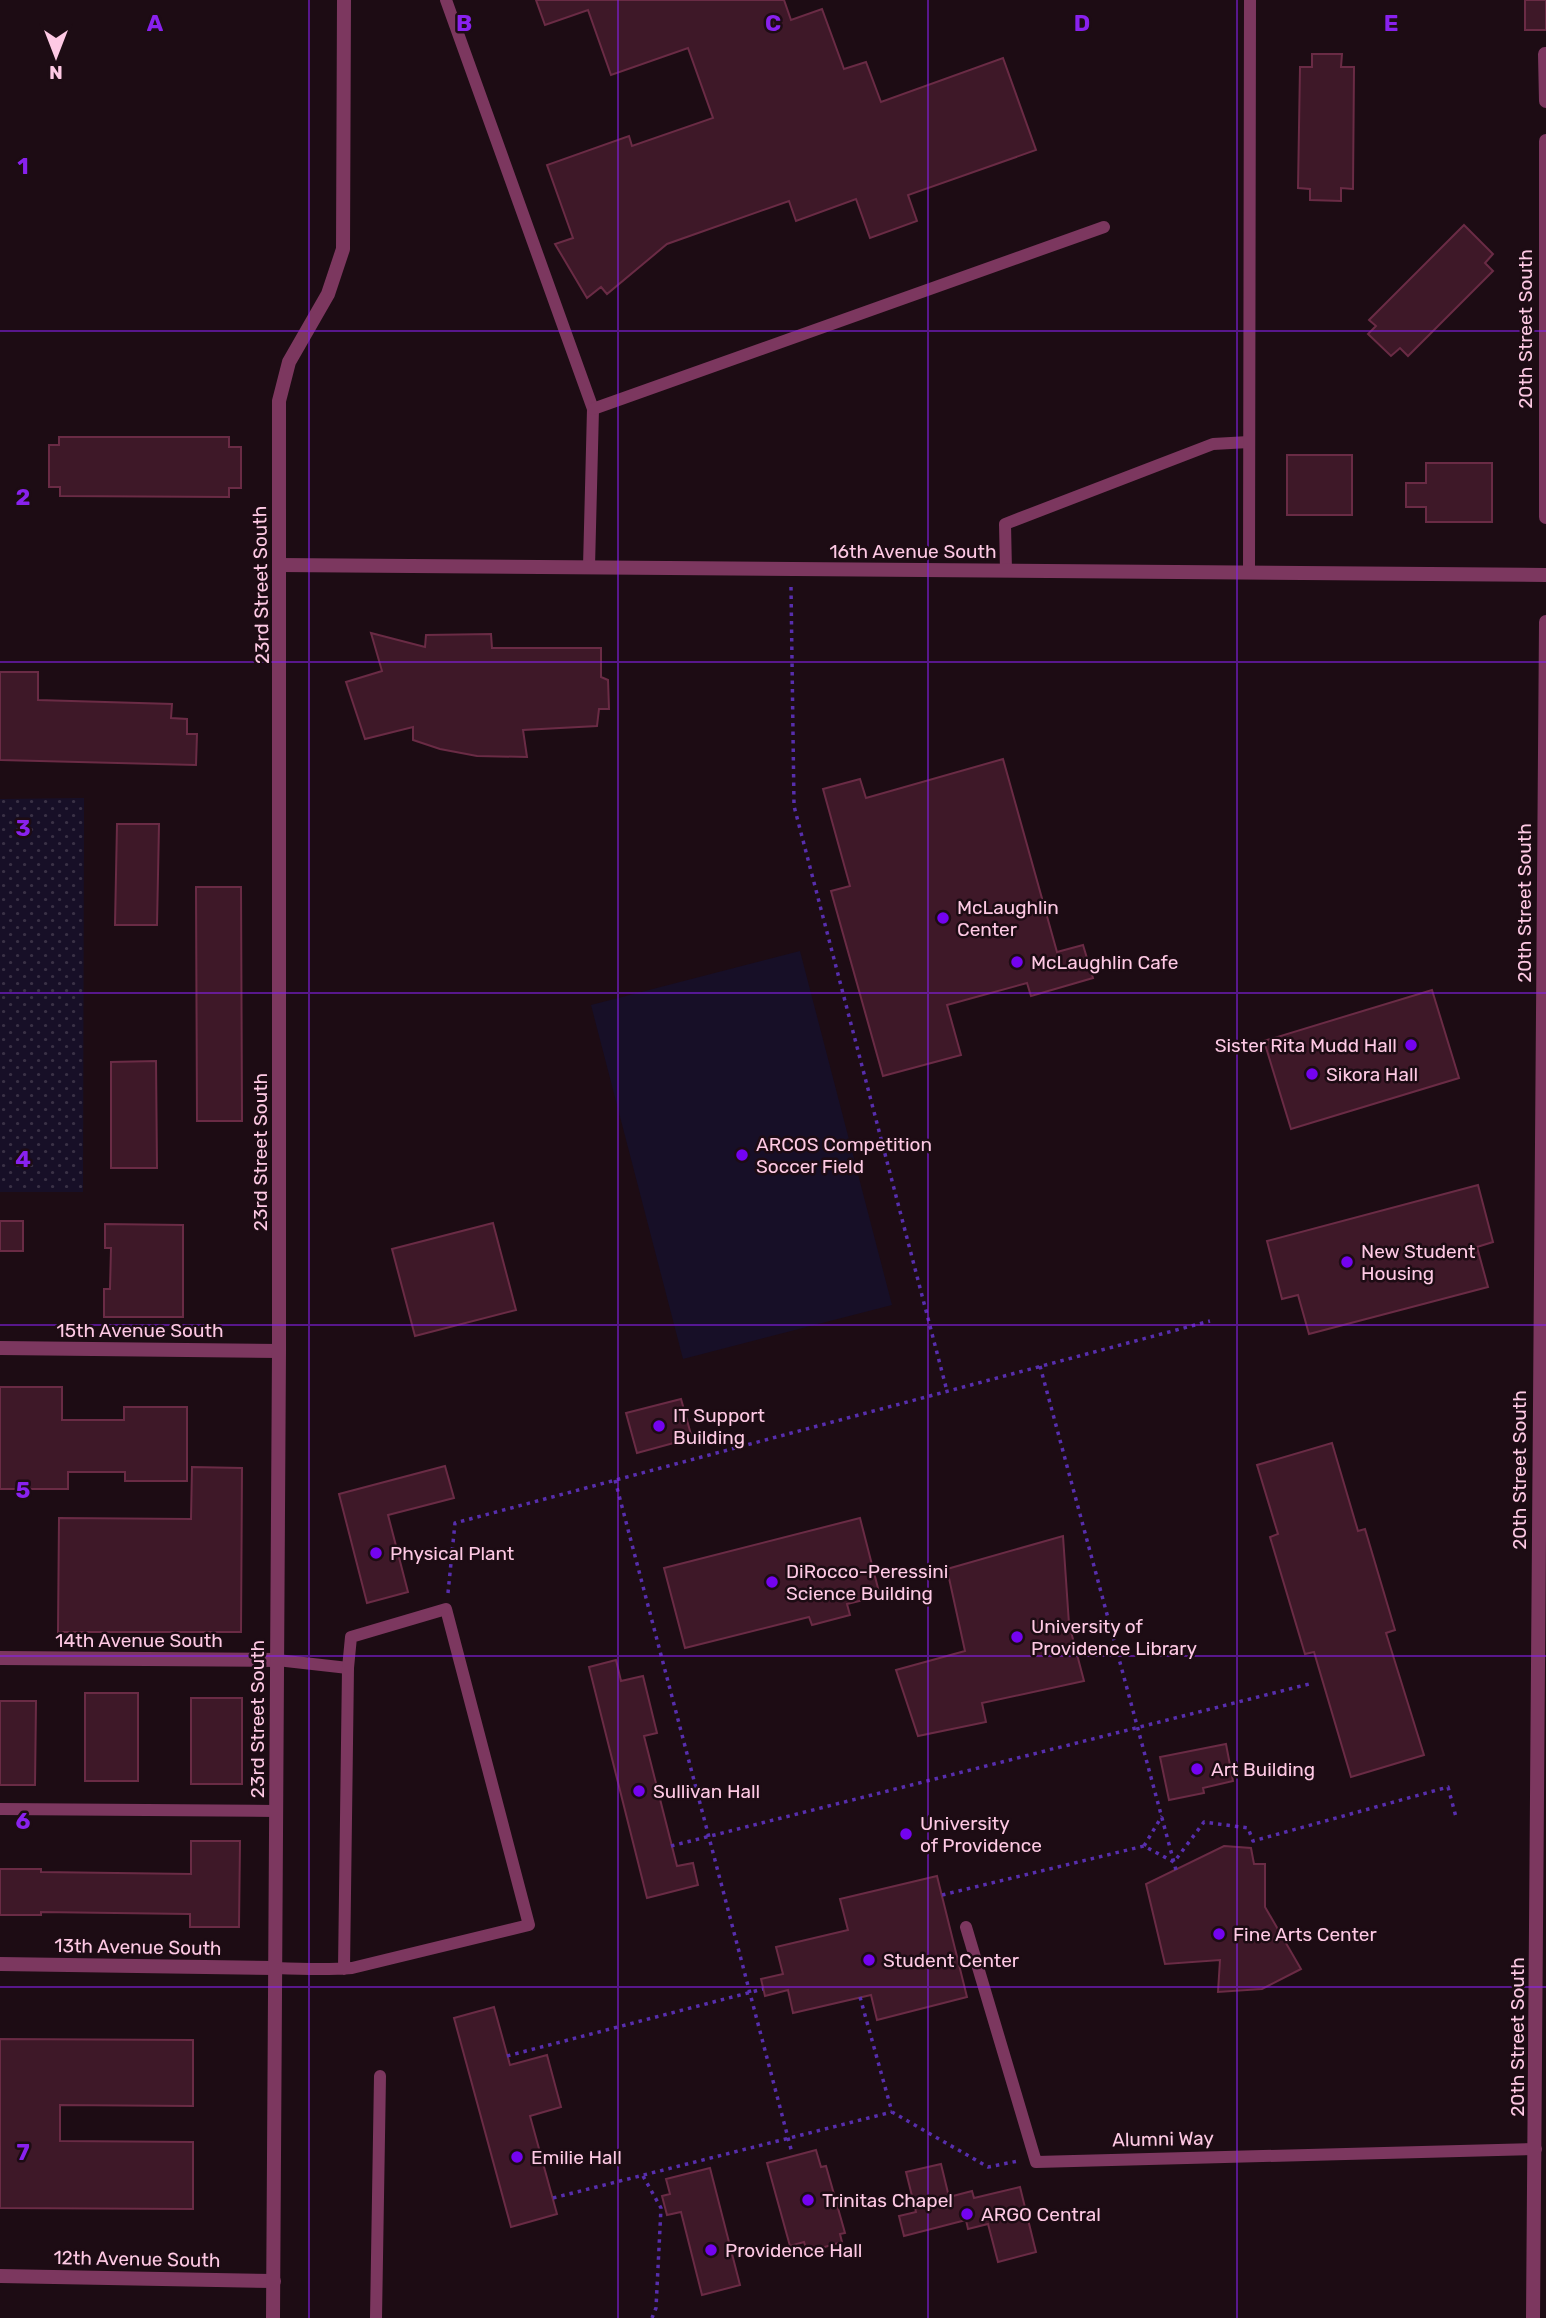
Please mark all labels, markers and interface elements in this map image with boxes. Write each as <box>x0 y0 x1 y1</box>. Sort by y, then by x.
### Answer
text: A <box>147 9 164 37</box>
text: B <box>456 9 472 37</box>
text: C <box>765 9 781 37</box>
text: D <box>1074 9 1090 37</box>
text: E <box>1384 9 1398 37</box>
north arrow <box>21 21 91 91</box>
text: N <box>49 61 63 84</box>
text: 1 <box>17 152 29 180</box>
street label: 20th Street South <box>1514 249 1537 409</box>
text: 2 <box>16 483 30 511</box>
street label: 23rd Street South <box>248 506 274 664</box>
street label: 16th Avenue South <box>829 540 997 563</box>
text: 3 <box>15 814 31 842</box>
street label: 20th Street South <box>1513 823 1536 983</box>
place label: McLaughlin Center <box>957 896 1059 941</box>
marker: McLaughlin Center <box>935 910 951 926</box>
place label: McLaughlin Cafe <box>1031 951 1178 974</box>
marker: McLaughlin Cafe <box>1009 954 1025 970</box>
place label: Sister Rita Mudd Hall <box>1215 1034 1397 1057</box>
marker: Sister Rita Mudd Hall <box>1403 1037 1419 1053</box>
place label: Sikora Hall <box>1326 1063 1418 1086</box>
marker: Sikora Hall <box>1304 1066 1320 1082</box>
street label: 23rd Street South <box>249 1073 272 1231</box>
place label: ARCOS Competition Soccer Field <box>756 1133 932 1178</box>
text: 4 <box>15 1145 31 1173</box>
marker: ARCOS Competition Soccer Field <box>734 1147 750 1163</box>
place label: New Student Housing <box>1361 1240 1476 1285</box>
marker: New Student Housing <box>1339 1254 1355 1270</box>
street label: 15th Avenue South <box>57 1319 223 1342</box>
street label: 20th Street South <box>1508 1390 1531 1550</box>
place label: IT Support Building <box>673 1404 765 1449</box>
marker: IT Support Building <box>651 1418 667 1434</box>
text: 5 <box>16 1476 31 1504</box>
place label: Physical Plant <box>390 1542 515 1565</box>
marker: Physical Plant <box>368 1545 384 1561</box>
place label: DiRocco-Peressini Science Building <box>786 1560 948 1605</box>
marker: DiRocco-Peressini Science Building <box>764 1574 780 1590</box>
place label: University of Providence Library <box>1031 1615 1197 1660</box>
street label: 14th Avenue South <box>55 1629 223 1652</box>
marker: University of Providence Library <box>1009 1629 1025 1645</box>
street label: 23rd Street South <box>246 1640 269 1798</box>
place label: Art Building <box>1211 1758 1315 1781</box>
marker: Art Building <box>1189 1761 1205 1777</box>
place label: Sullivan Hall <box>653 1780 760 1803</box>
marker: Sullivan Hall <box>631 1783 647 1799</box>
text: 6 <box>16 1807 31 1835</box>
place label: University of Providence <box>920 1812 1042 1857</box>
marker: University of Providence <box>898 1826 914 1842</box>
place label: Fine Arts Center <box>1233 1923 1377 1946</box>
marker: Fine Arts Center <box>1211 1926 1227 1942</box>
street label: 13th Avenue South <box>54 1934 222 1960</box>
place label: Student Center <box>883 1949 1020 1972</box>
marker: Student Center <box>861 1952 877 1968</box>
street label: 20th Street South <box>1506 1957 1529 2117</box>
street label: Alumni Way <box>1112 2127 1214 2151</box>
text: 7 <box>16 2138 30 2166</box>
place label: Emilie Hall <box>531 2146 622 2169</box>
marker: Emilie Hall <box>509 2149 525 2165</box>
place label: Trinitas Chapel <box>822 2189 953 2212</box>
marker: Trinitas Chapel <box>800 2192 816 2208</box>
place label: ARGO Central <box>981 2203 1101 2226</box>
marker: ARGO Central <box>959 2206 975 2222</box>
place label: Providence Hall <box>725 2239 862 2262</box>
marker: Providence Hall <box>703 2242 719 2258</box>
street label: 12th Avenue South <box>53 2246 221 2272</box>

